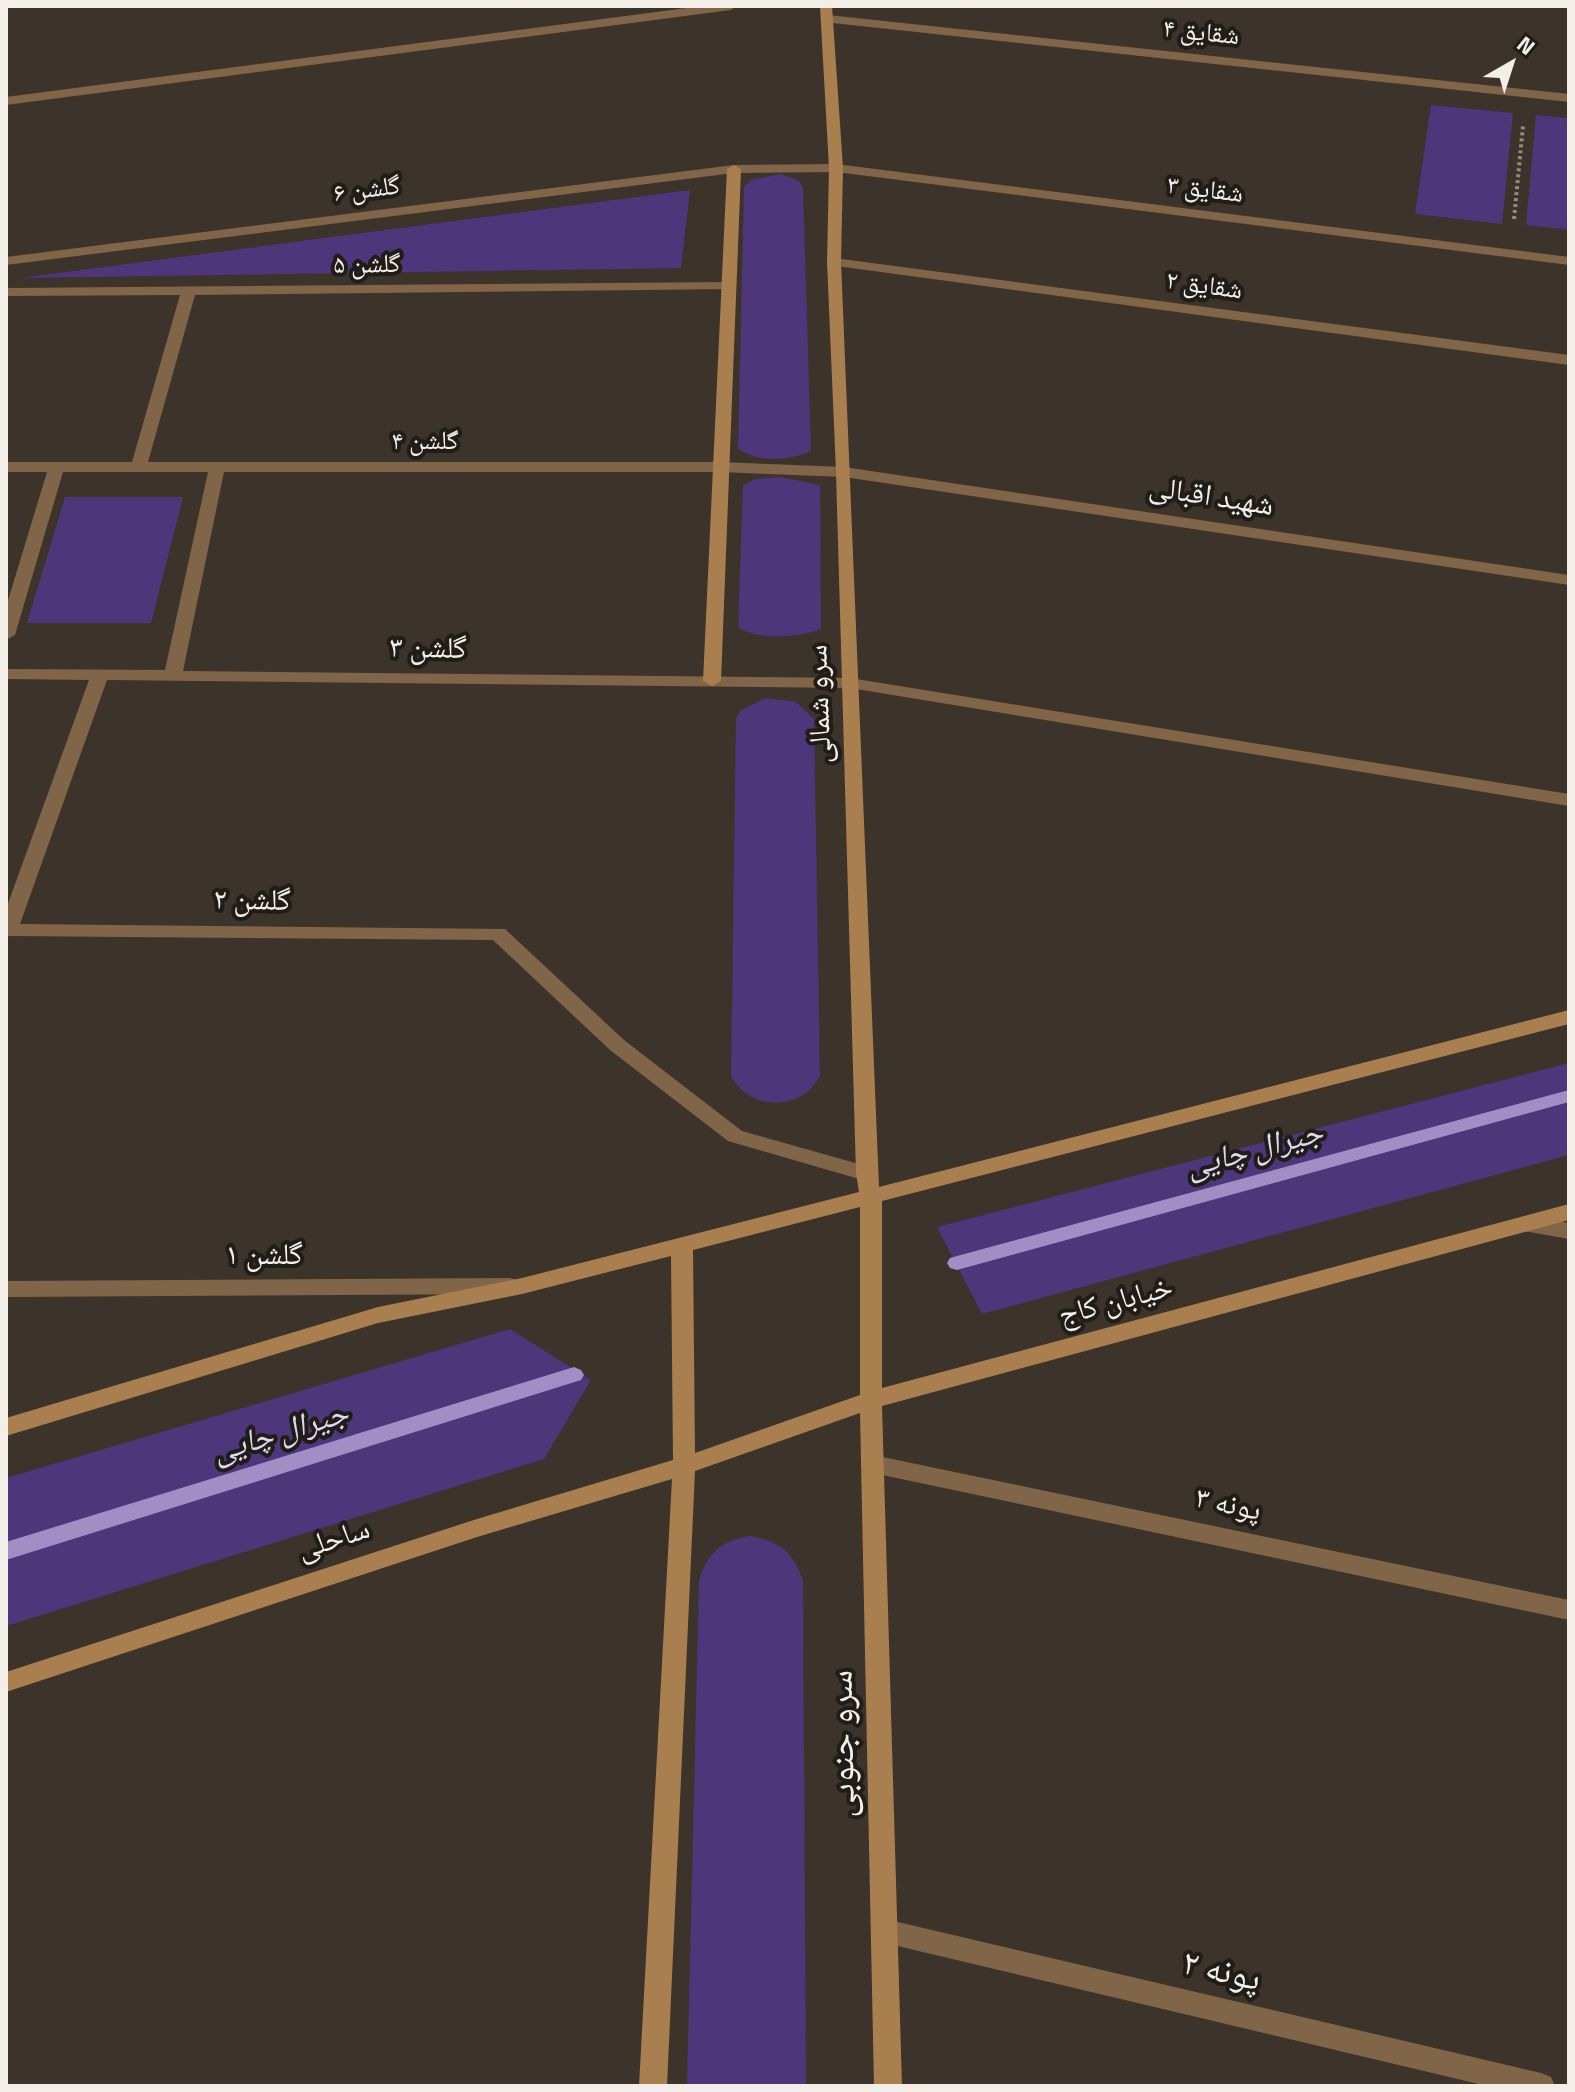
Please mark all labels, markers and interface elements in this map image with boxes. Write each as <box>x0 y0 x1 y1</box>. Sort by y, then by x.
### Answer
street label: شقایق ۴ <box>1161 14 1241 54</box>
north arrow <box>1471 24 1551 104</box>
text: N <box>1509 27 1543 63</box>
street label: گلشن ۶ <box>332 171 402 211</box>
street label: شقایق ۳ <box>1165 171 1245 211</box>
street label: گلشن ۵ <box>333 250 401 282</box>
street label: شقایق ۲ <box>1164 266 1244 308</box>
street label: گلشن ۴ <box>391 427 459 459</box>
street label: شهید اقبالی <box>1146 470 1276 526</box>
street label: گلشن ۳ <box>389 631 467 669</box>
street label: سرو شمالی <box>801 644 841 764</box>
street label: گلشن ۲ <box>213 883 291 921</box>
water label: جیرال چایی <box>1182 1114 1328 1188</box>
street label: گلشن ۱ <box>225 1239 303 1275</box>
street label: خیابان کاج <box>1055 1271 1177 1335</box>
water label: جیرال چایی <box>208 1395 354 1473</box>
street label: پونه ۳ <box>1192 1482 1264 1530</box>
street label: ساحلی <box>293 1512 375 1570</box>
street label: سرو جنوبی <box>821 1670 867 1818</box>
street label: پونه ۲ <box>1177 1943 1265 2003</box>

